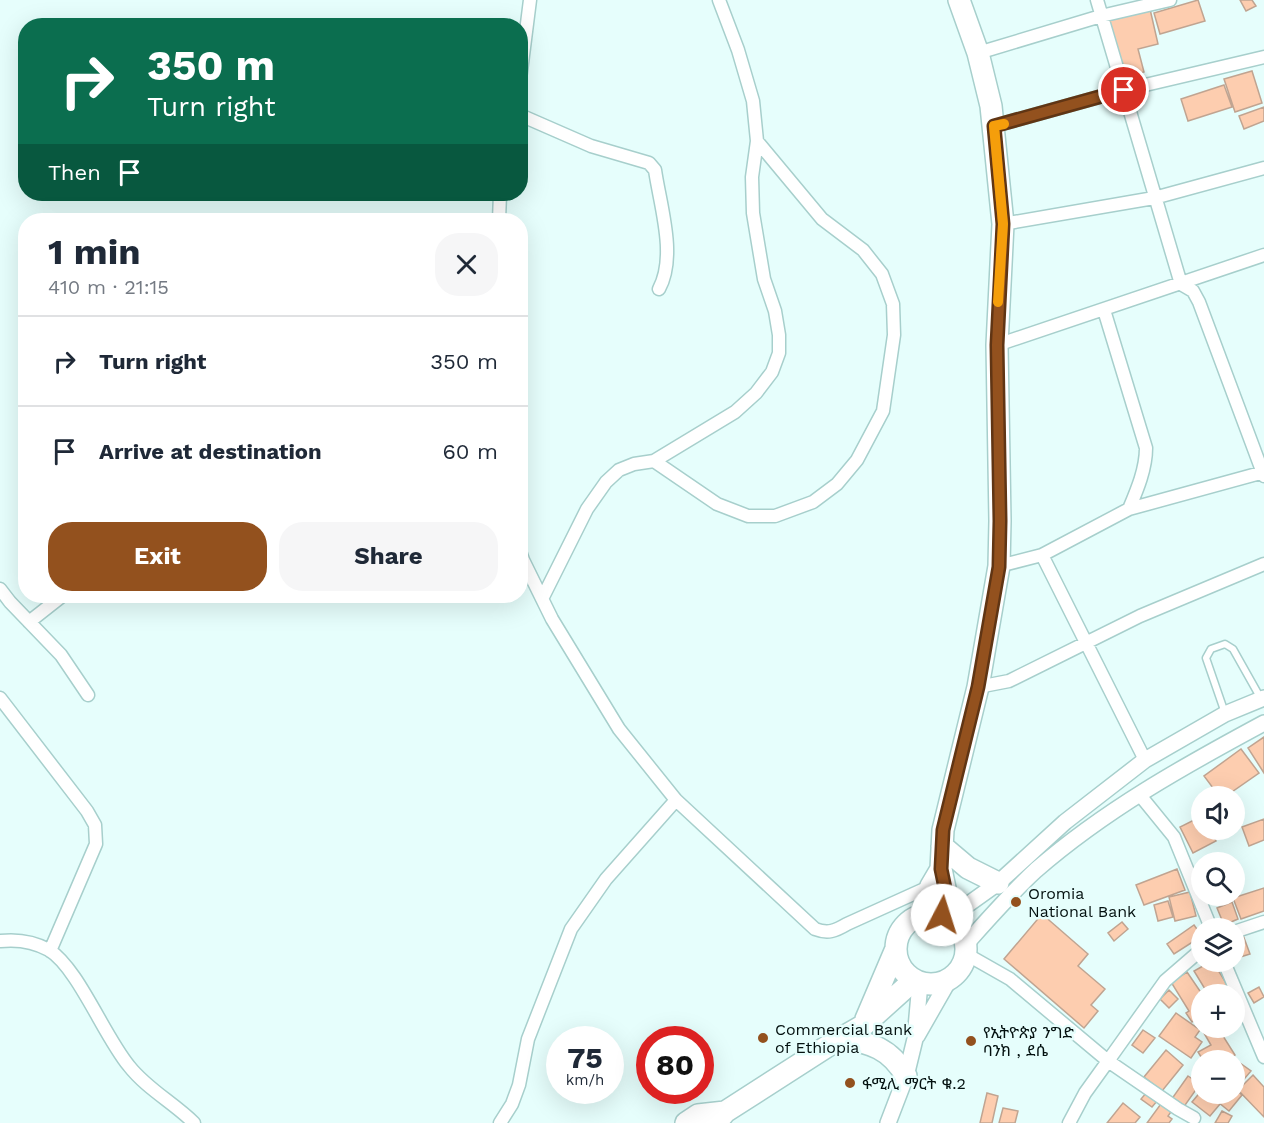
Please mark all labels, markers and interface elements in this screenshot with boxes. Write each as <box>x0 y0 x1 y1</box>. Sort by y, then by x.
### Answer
text: 350 m <box>147 41 275 90</box>
icon: right <box>48 42 126 120</box>
pin <box>1098 64 1149 115</box>
icon: arrive <box>1107 73 1140 106</box>
text: Turn right <box>147 91 276 123</box>
icon: arrive <box>113 156 146 189</box>
text: Then <box>48 160 101 185</box>
text: 1 min <box>48 231 140 273</box>
button: close <box>435 233 498 296</box>
text: 410 m · 21:15 <box>48 275 169 299</box>
icon: right <box>48 345 81 378</box>
text: Turn right <box>99 349 206 374</box>
text: 350 m <box>430 349 498 374</box>
icon: arrive <box>48 435 81 468</box>
text: Arrive at destination <box>99 439 322 464</box>
text: 60 m <box>442 439 498 464</box>
button: Exit <box>48 522 267 591</box>
button: Share <box>279 522 498 591</box>
map controls <box>1191 786 1245 1104</box>
button: sound <box>1191 786 1245 840</box>
button: search <box>1191 852 1245 906</box>
position arrow <box>910 883 974 947</box>
place label: Oromia National Bank <box>1028 884 1136 921</box>
marker: Oromia National Bank <box>1009 895 1023 909</box>
button: layers <box>1191 918 1245 972</box>
button: + <box>1191 984 1245 1038</box>
place label: Commercial Bank of Ethiopia <box>775 1020 912 1057</box>
place label: የኢትዮጵያ ንግድ ባንክ , ደሴ <box>983 1023 1075 1060</box>
speed limit sign: 80 <box>636 1026 714 1104</box>
marker: Commercial Bank of Ethiopia <box>756 1031 770 1045</box>
marker: የኢትዮጵያ ንግድ ባንክ , ደሴ <box>964 1034 978 1048</box>
text: 75 <box>567 1040 603 1075</box>
button: − <box>1191 1050 1245 1104</box>
text: km/h <box>566 1071 604 1089</box>
place label: ፋሚሊ ማርት ቁ.2 <box>862 1074 966 1093</box>
marker: ፋሚሊ ማርት ቁ.2 <box>843 1076 857 1090</box>

